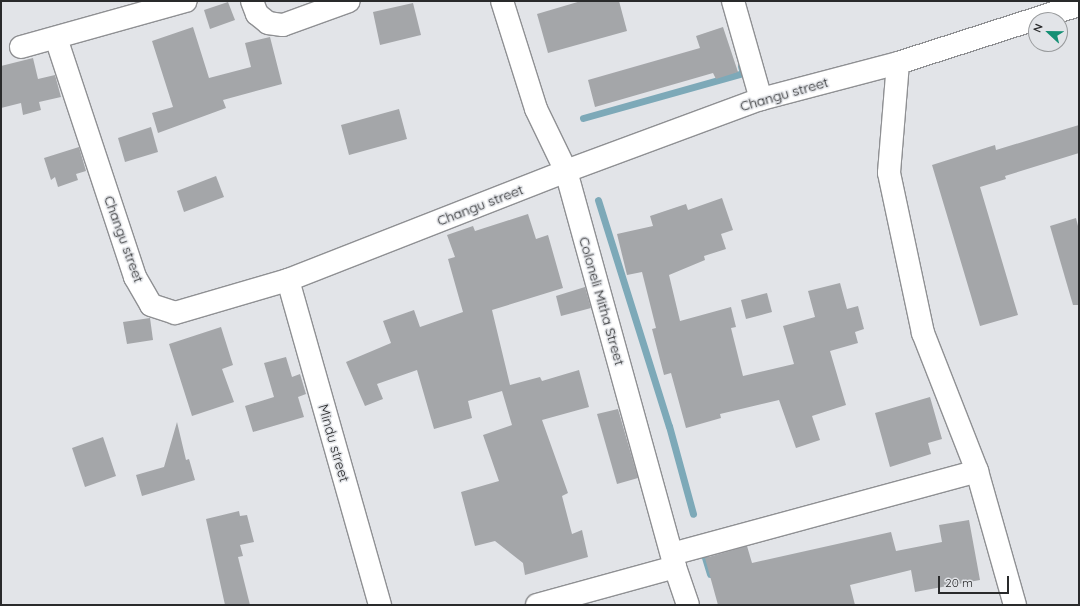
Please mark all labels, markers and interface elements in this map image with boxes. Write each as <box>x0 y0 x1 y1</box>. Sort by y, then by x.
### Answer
north arrow <box>1028 12 1068 52</box>
text: N <box>1030 22 1046 34</box>
street label: Changu street <box>738 73 830 115</box>
street label: Changu street <box>434 181 526 229</box>
street label: Changu street <box>101 193 147 285</box>
street label: Coloneli Mitha Street <box>576 235 628 367</box>
street label: Mindu street <box>315 402 353 484</box>
scale bar <box>940 568 1011 594</box>
text: 20 m <box>945 575 973 590</box>

